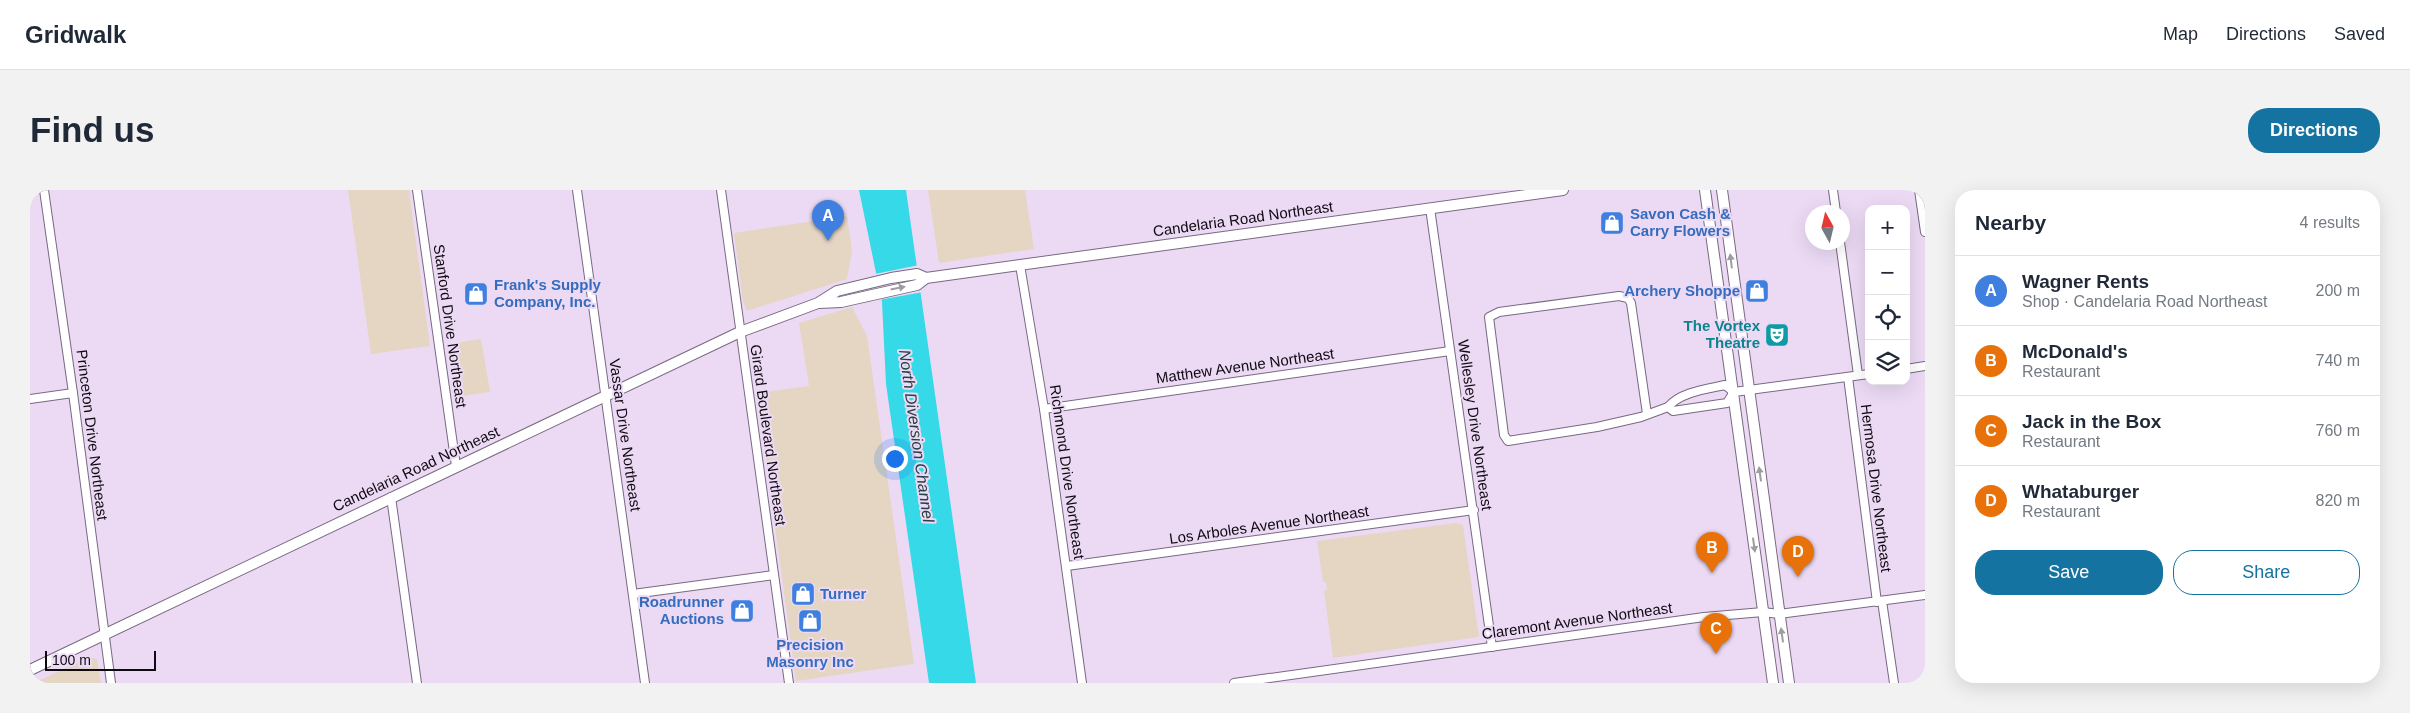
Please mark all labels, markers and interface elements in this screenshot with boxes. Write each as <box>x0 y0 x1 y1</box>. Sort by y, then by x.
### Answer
text: Gridwalk <box>25 21 126 48</box>
text: Map <box>2163 24 2198 44</box>
text: Directions <box>2226 24 2306 44</box>
text: Saved <box>2334 24 2385 44</box>
button: Directions <box>2248 108 2380 153</box>
text: Find us <box>30 110 154 149</box>
street label: Candelaria Road Northeast <box>1152 197 1335 240</box>
pin: A <box>812 200 844 241</box>
place label: Savon Cash & Carry Flowers <box>1630 205 1731 239</box>
north arrow <box>1805 205 1850 250</box>
map controls <box>1865 205 1910 385</box>
button: + <box>1865 205 1910 250</box>
shop icon: Savon Cash & Carry Flowers <box>1599 210 1625 236</box>
text: Nearby <box>1975 211 2046 234</box>
text: 4 results <box>2300 214 2360 231</box>
street label: Stanford Drive Northeast <box>431 243 471 410</box>
button: − <box>1865 250 1910 295</box>
one-way arrow <box>1727 252 1735 268</box>
text: Wagner Rents <box>2022 271 2149 292</box>
place label: Frank's Supply Company, Inc. <box>494 276 602 310</box>
shop icon: Archery Shoppe <box>1744 278 1770 304</box>
shop icon: Frank's Supply Company, Inc. <box>463 281 489 307</box>
place label: Archery Shoppe <box>1624 282 1740 299</box>
text: A <box>1985 282 1997 299</box>
text: 200 m <box>2316 282 2360 299</box>
one-way arrow <box>891 284 907 292</box>
text: Shop · Candelaria Road Northeast <box>2022 293 2267 310</box>
button: locate <box>1865 295 1910 340</box>
place label: The Vortex Theatre <box>1684 317 1761 351</box>
theatre icon: The Vortex Theatre <box>1764 322 1790 348</box>
street label: Wellesley Drive Northeast <box>1455 338 1496 512</box>
button: layers <box>1865 340 1910 385</box>
text: McDonald's <box>2022 341 2128 362</box>
street label: Girard Boulevard Northeast <box>747 343 790 527</box>
street label: Matthew Avenue Northeast <box>1155 344 1336 386</box>
street label: Princeton Drive Northeast <box>74 349 111 522</box>
water label: North Diversion Channel <box>896 349 937 524</box>
text: B <box>1985 352 1997 369</box>
text: 740 m <box>2316 352 2360 369</box>
street label: Vassar Drive Northeast <box>606 358 645 513</box>
text: Restaurant <box>2022 363 2100 380</box>
street label: Richmond Drive Northeast <box>1047 384 1088 561</box>
street label: Hermosa Drive Northeast <box>1858 403 1895 574</box>
text: Jack in the Box <box>2022 411 2161 432</box>
street label: Candelaria Road Northeast <box>330 422 503 515</box>
text: C <box>1985 422 1997 439</box>
text: 760 m <box>2316 422 2360 439</box>
text: Restaurant <box>2022 433 2100 450</box>
your location <box>882 446 908 472</box>
one-way arrow <box>1756 465 1764 481</box>
text: Whataburger <box>2022 481 2139 502</box>
text: D <box>1985 492 1997 509</box>
text: 820 m <box>2316 492 2360 509</box>
street label: Los Arboles Avenue Northeast <box>1168 502 1371 547</box>
text: Restaurant <box>2022 503 2100 520</box>
pin: B <box>1696 532 1728 573</box>
pin: D <box>1782 536 1814 577</box>
one-way arrow <box>1750 537 1758 553</box>
button: Save <box>1975 550 2163 595</box>
button: Share <box>2173 550 2360 595</box>
shop icon: Turner <box>790 581 816 607</box>
place label: Turner <box>820 585 867 602</box>
place label: Roadrunner Auctions <box>639 593 724 627</box>
shop icon: Roadrunner Auctions <box>729 598 755 624</box>
street label: Claremont Avenue Northeast <box>1481 599 1674 642</box>
shop icon: Precision Masonry Inc <box>797 608 823 634</box>
pin: C <box>1700 613 1732 654</box>
one-way arrow <box>1778 626 1786 642</box>
place label: Precision Masonry Inc <box>766 636 854 670</box>
scale bar <box>45 648 156 671</box>
text: 100 m <box>52 652 91 668</box>

